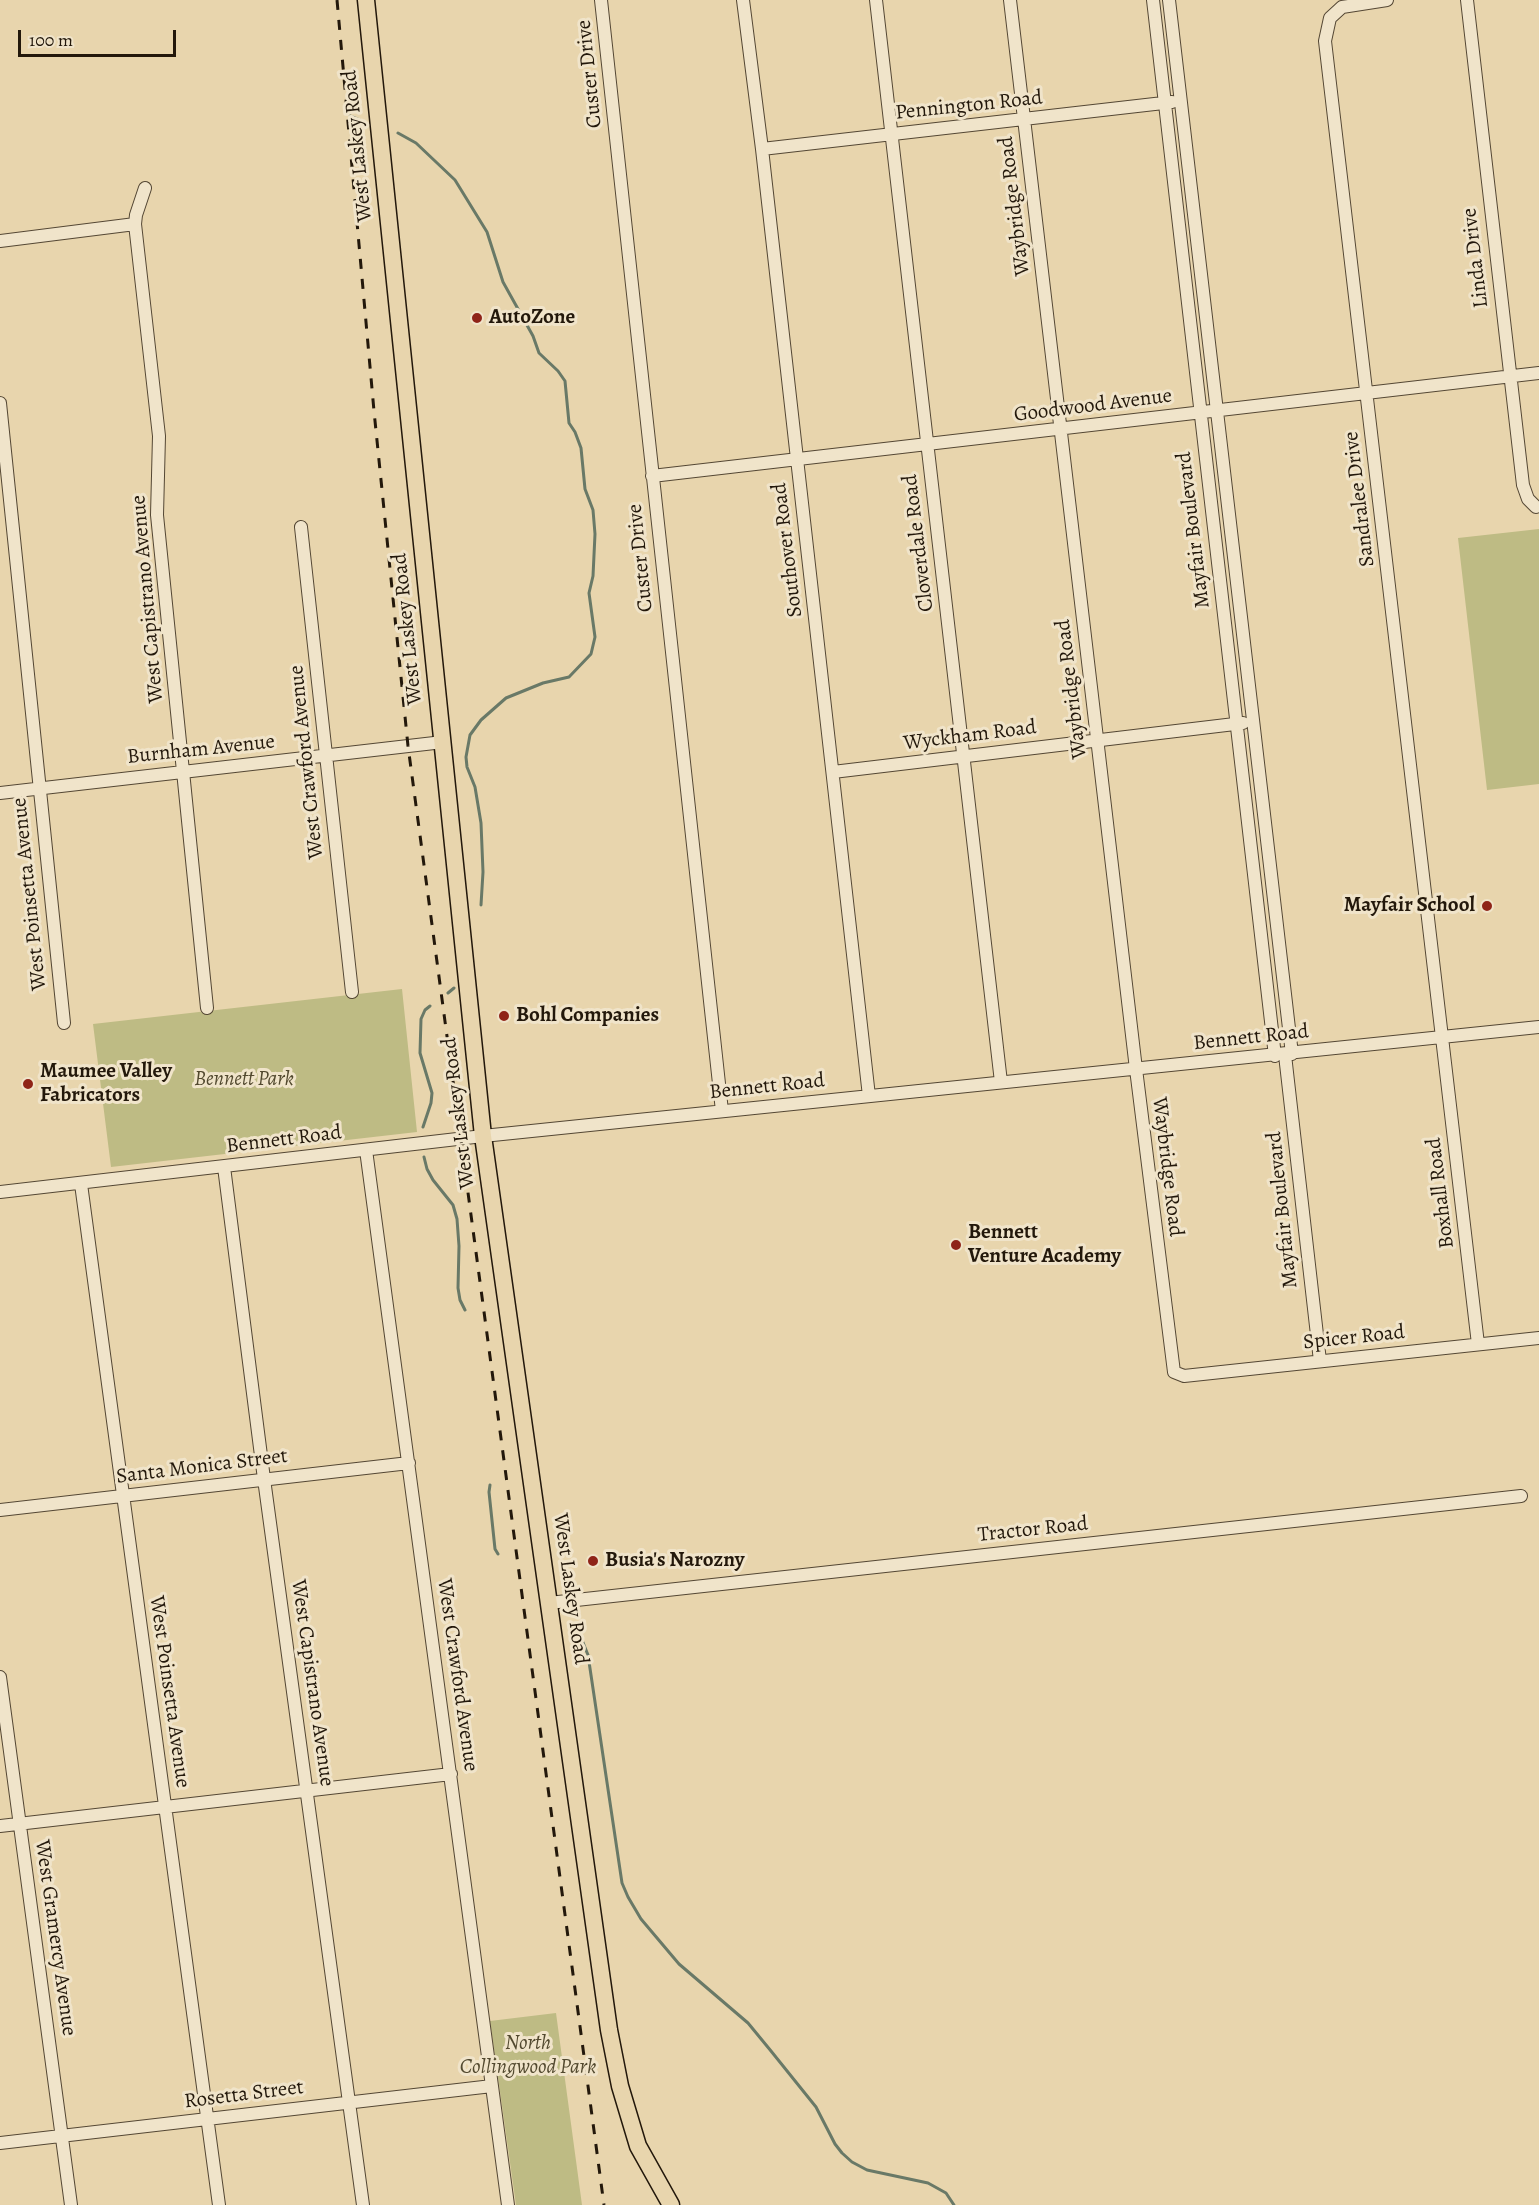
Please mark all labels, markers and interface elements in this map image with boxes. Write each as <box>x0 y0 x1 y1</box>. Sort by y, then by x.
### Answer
scale bar <box>21 18 178 56</box>
street label: Custer Drive <box>572 19 608 129</box>
text: 100 m <box>29 28 73 52</box>
street label: West Laskey Road <box>337 69 379 223</box>
street label: Pennington Road <box>894 86 1044 126</box>
street label: Waybridge Road <box>994 135 1036 277</box>
street label: Linda Drive <box>1457 207 1495 309</box>
place label: AutoZone <box>489 305 575 331</box>
marker: AutoZone <box>470 311 484 325</box>
street label: Goodwood Avenue <box>1012 384 1174 428</box>
street label: Sandralee Drive <box>1339 430 1381 568</box>
street label: Mayfair Boulevard <box>1172 450 1216 610</box>
street label: Cloverdale Road <box>898 473 940 613</box>
street label: Southover Road <box>767 481 809 619</box>
street label: West Capistrano Avenue <box>126 494 170 704</box>
street label: Custer Drive <box>623 503 659 613</box>
street label: West Laskey Road <box>387 552 429 706</box>
street label: Waybridge Road <box>1051 618 1093 760</box>
street label: West Crawford Avenue <box>284 664 330 860</box>
street label: Wyckham Road <box>902 715 1038 757</box>
street label: Burnham Avenue <box>126 730 276 770</box>
street label: West Poinsetta Avenue <box>7 796 53 992</box>
place label: Mayfair School <box>1344 893 1475 919</box>
marker: Mayfair School <box>1480 899 1494 913</box>
place label: Bohl Companies <box>516 1003 659 1029</box>
marker: Bohl Companies <box>497 1009 511 1023</box>
street label: Bennett Road <box>1192 1019 1310 1057</box>
street label: West Laskey Road <box>437 1036 481 1190</box>
place label: Maumee Valley Fabricators <box>40 1059 172 1109</box>
park label: Bennett Park <box>194 1067 294 1093</box>
street label: Bennett Road <box>708 1068 826 1106</box>
marker: Maumee Valley Fabricators <box>21 1077 35 1091</box>
street label: Waybridge Road <box>1146 1096 1188 1238</box>
street label: Bennett Road <box>225 1120 343 1160</box>
street label: Mayfair Boulevard <box>1262 1130 1304 1290</box>
street label: Boxhall Road <box>1422 1136 1460 1250</box>
place label: Bennett Venture Academy <box>968 1220 1121 1270</box>
marker: Bennett Venture Academy <box>949 1238 963 1252</box>
street label: Spicer Road <box>1302 1320 1406 1356</box>
street label: Santa Monica Street <box>115 1444 289 1490</box>
street label: West Laskey Road <box>547 1512 593 1666</box>
street label: Tractor Road <box>977 1512 1089 1548</box>
place label: Busia's Narozny <box>605 1548 744 1574</box>
marker: Busia's Narozny <box>586 1554 600 1568</box>
street label: West Crawford Avenue <box>431 1577 483 1773</box>
street label: West Capistrano Avenue <box>285 1578 339 1788</box>
street label: West Poinsetta Avenue <box>143 1594 195 1790</box>
street label: West Gramercy Avenue <box>29 1838 81 2038</box>
park label: North Collingwood Park <box>460 2031 596 2081</box>
street label: Rosetta Street <box>183 2075 305 2115</box>

